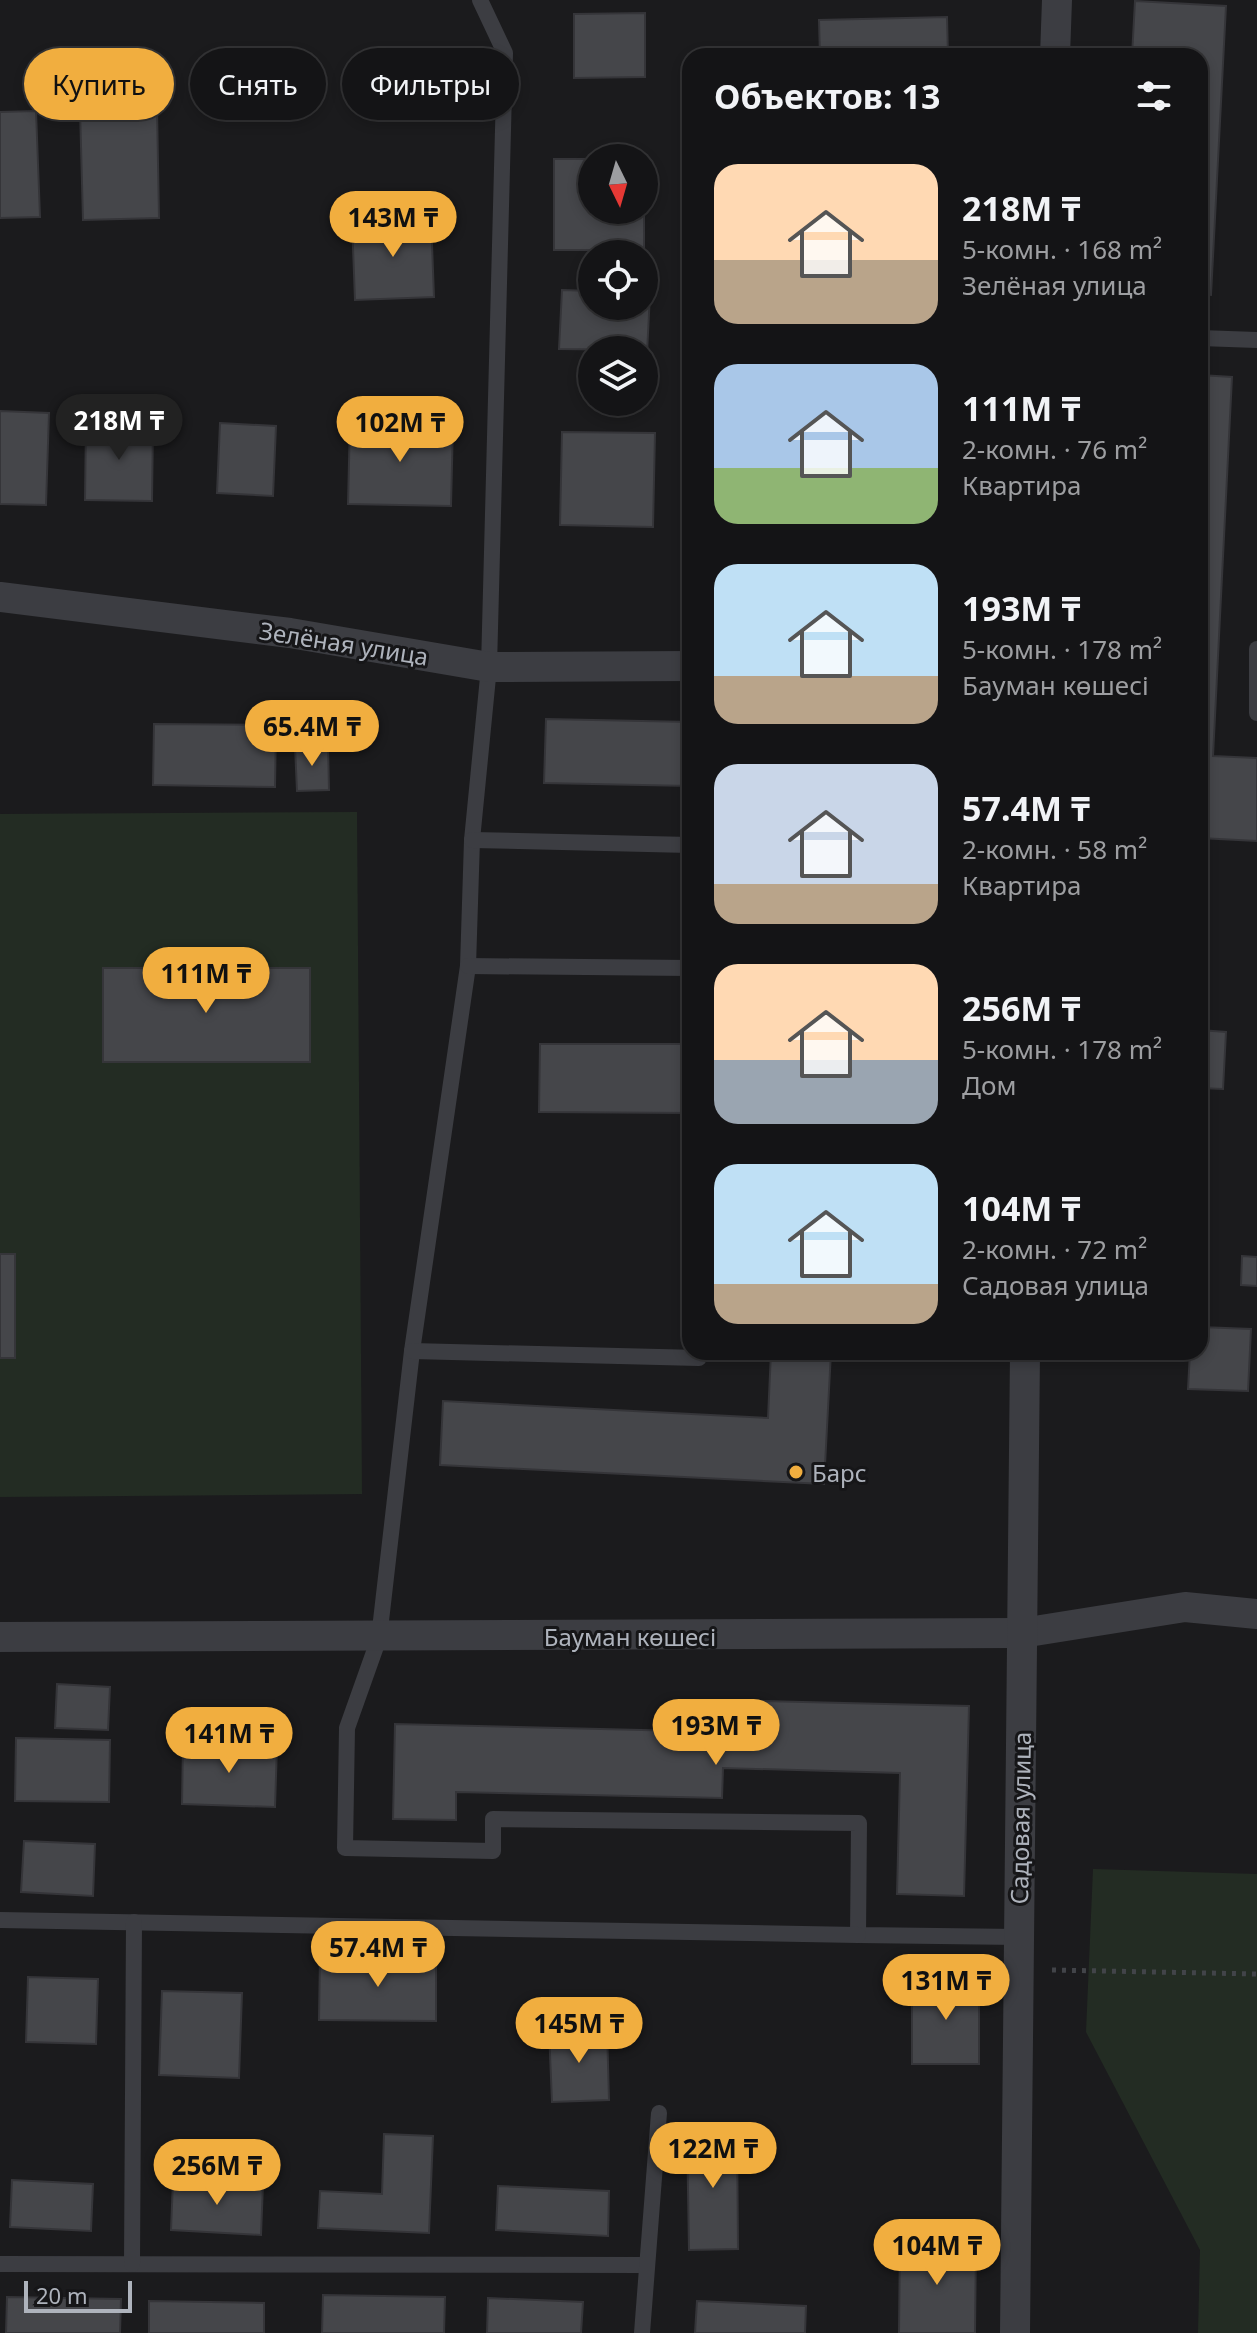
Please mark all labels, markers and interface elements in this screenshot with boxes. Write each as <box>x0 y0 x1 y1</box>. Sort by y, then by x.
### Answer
chip: Купить <box>24 48 174 120</box>
chip: Снять <box>190 48 326 120</box>
chip: Фильтры <box>342 48 519 120</box>
text: Объектов: 13 <box>714 73 940 119</box>
icon: filters <box>1132 74 1176 118</box>
north arrow <box>578 144 658 224</box>
map controls <box>578 144 658 416</box>
text: 218M ₸ <box>962 185 1081 231</box>
pin: 143M ₸ <box>328 191 458 259</box>
icon: home <box>778 196 874 292</box>
text: 143M ₸ <box>348 199 438 235</box>
text: 5-комн. · 168 m² <box>962 231 1162 267</box>
button: locate <box>578 240 658 320</box>
text: Зелёная улица <box>962 267 1147 303</box>
button: layers <box>578 336 658 416</box>
text: 111M ₸ <box>962 385 1081 431</box>
pin: 218M ₸ <box>54 394 184 462</box>
pin: 102M ₸ <box>335 396 465 464</box>
icon: home <box>778 396 874 492</box>
text: 218M ₸ <box>74 402 164 438</box>
text: 102M ₸ <box>355 404 445 440</box>
text: 2-комн. · 76 m² <box>962 431 1147 467</box>
text: Квартира <box>962 467 1081 503</box>
text: 193M ₸ <box>962 585 1081 631</box>
icon: home <box>778 596 874 692</box>
street label: Зелёная улица <box>257 613 431 673</box>
text: 5-комн. · 178 m² <box>962 631 1162 667</box>
text: Бауман көшесі <box>962 667 1149 703</box>
pin: 65.4M ₸ <box>238 700 386 768</box>
text: 65.4M ₸ <box>263 708 361 744</box>
text: 57.4M ₸ <box>962 785 1090 831</box>
icon: home <box>778 796 874 892</box>
text: 2-комн. · 58 m² <box>962 831 1147 867</box>
text: Квартира <box>962 867 1081 903</box>
pin: 111M ₸ <box>141 947 271 1015</box>
text: 111M ₸ <box>161 955 251 991</box>
text: 256M ₸ <box>962 985 1081 1031</box>
icon: home <box>778 996 874 1092</box>
text: 5-комн. · 178 m² <box>962 1031 1162 1067</box>
text: Дом <box>962 1067 1016 1103</box>
text: 104M ₸ <box>962 1185 1081 1231</box>
icon: home <box>778 1196 874 1292</box>
text: 2-комн. · 72 m² <box>962 1231 1147 1267</box>
text: Садовая улица <box>962 1267 1149 1303</box>
place label: Барс <box>812 1456 867 1489</box>
marker: Барс <box>787 1463 805 1481</box>
street label: Бауман көшесі <box>544 1620 716 1653</box>
pin: 193M ₸ <box>651 1699 781 1767</box>
pin: 141M ₸ <box>164 1707 294 1775</box>
text: 193M ₸ <box>671 1707 761 1743</box>
text: 141M ₸ <box>184 1715 274 1751</box>
street label: Садовая улица <box>1002 1731 1038 1905</box>
pin: 57.4M ₸ <box>304 1921 452 1989</box>
text: 57.4M ₸ <box>329 1929 427 1965</box>
pin: 131M ₸ <box>881 1954 1011 2022</box>
text: 131M ₸ <box>901 1962 991 1998</box>
pin: 145M ₸ <box>514 1997 644 2065</box>
text: 145M ₸ <box>534 2005 624 2041</box>
pin: 122M ₸ <box>648 2122 778 2190</box>
text: 122M ₸ <box>668 2130 758 2166</box>
pin: 256M ₸ <box>152 2139 282 2207</box>
text: 256M ₸ <box>172 2147 262 2183</box>
pin: 104M ₸ <box>872 2219 1002 2287</box>
text: 104M ₸ <box>892 2227 982 2263</box>
scale bar <box>24 2277 132 2313</box>
text: 20 m <box>36 2280 87 2310</box>

